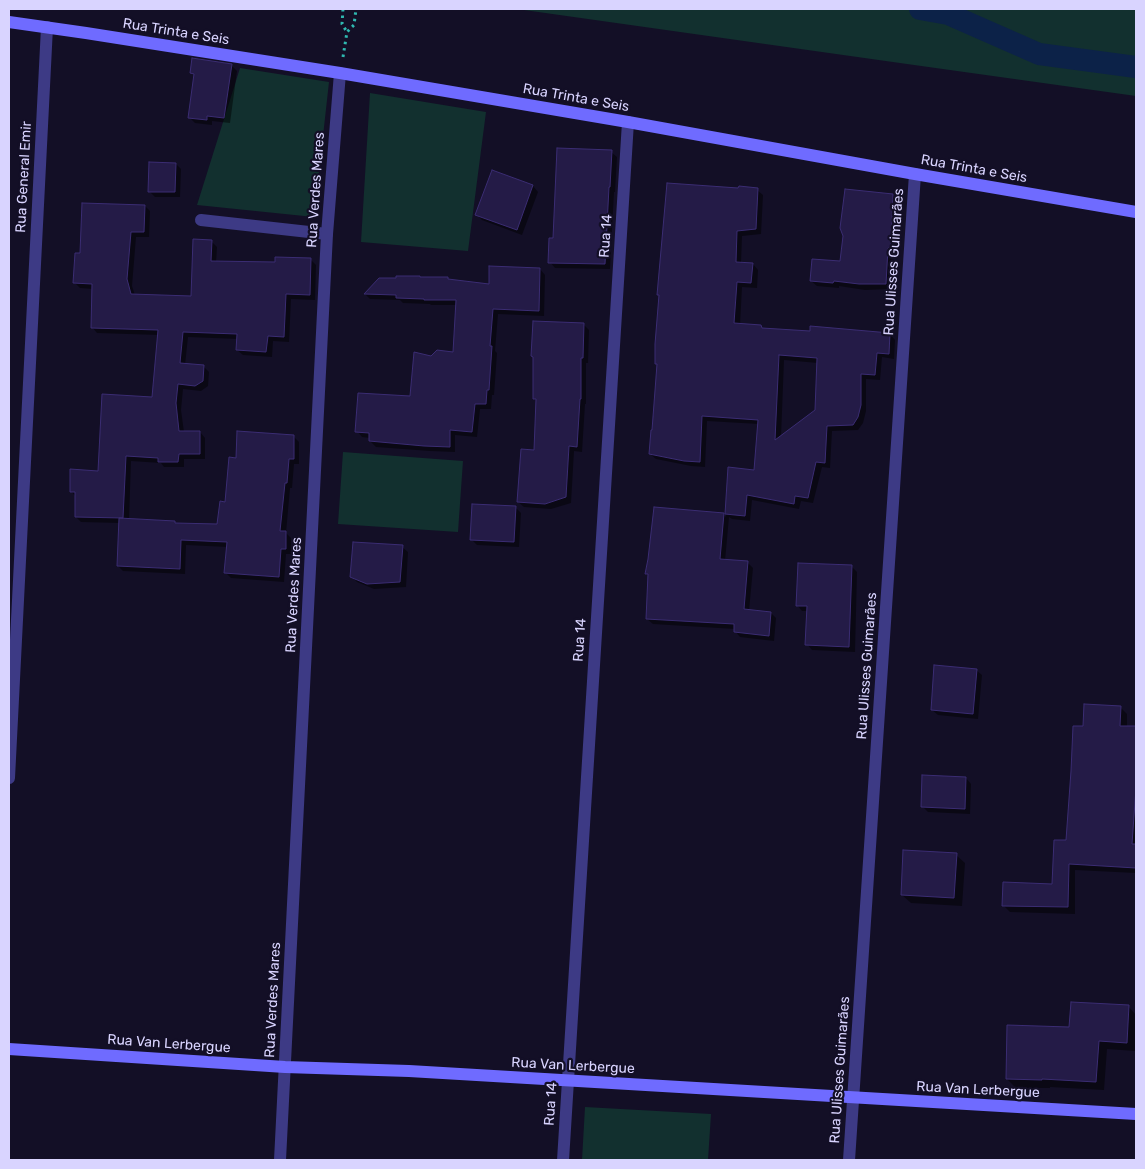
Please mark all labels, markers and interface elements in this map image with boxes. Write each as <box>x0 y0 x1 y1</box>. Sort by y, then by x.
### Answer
street label: Rua Trinta e Seis <box>121 15 231 49</box>
street label: Rua Trinta e Seis <box>521 80 631 116</box>
street label: Rua General Emir <box>13 121 35 233</box>
street label: Rua Verdes Mares <box>304 132 328 248</box>
street label: Rua Trinta e Seis <box>919 151 1029 187</box>
street label: Rua Ulisses Guimarães <box>880 188 908 336</box>
street label: Rua 14 <box>596 214 616 258</box>
street label: Rua Verdes Mares <box>283 537 305 653</box>
street label: Rua Ulisses Guimarães <box>853 592 881 740</box>
street label: Rua 14 <box>570 618 590 662</box>
street label: Rua Verdes Mares <box>262 942 284 1058</box>
street label: Rua Ulisses Guimarães <box>826 996 854 1144</box>
street label: Rua Van Lerbergue <box>107 1031 231 1057</box>
street label: Rua Van Lerbergue <box>511 1054 635 1078</box>
street label: Rua Van Lerbergue <box>916 1078 1040 1102</box>
street label: Rua 14 <box>541 1082 561 1126</box>

